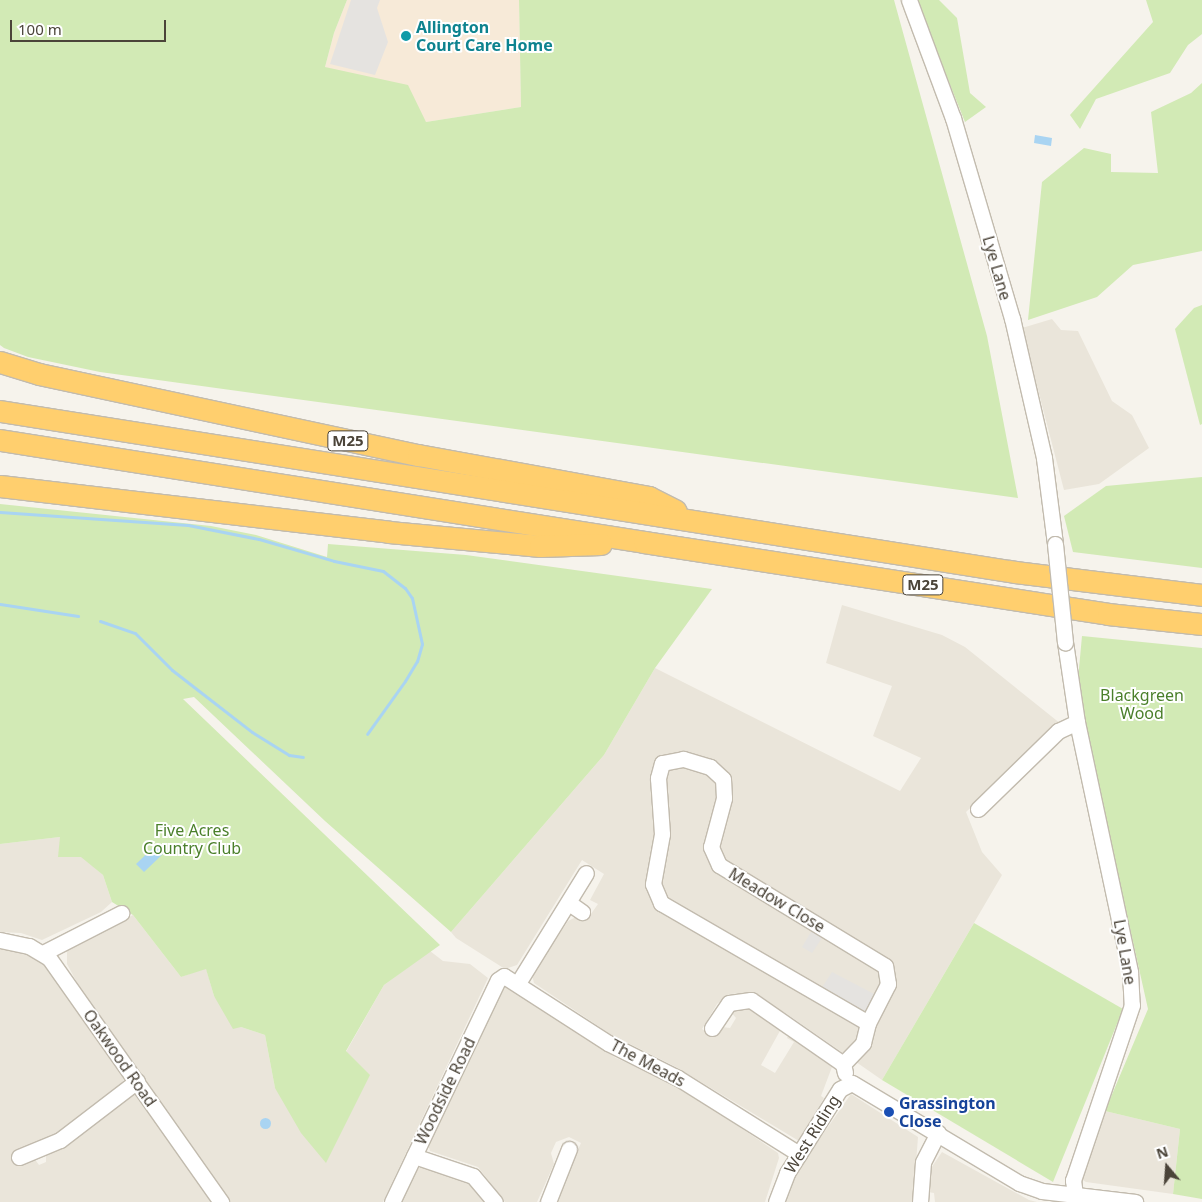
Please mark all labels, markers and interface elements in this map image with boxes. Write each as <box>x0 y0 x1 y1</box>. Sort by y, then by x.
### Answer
scale bar <box>12 10 169 42</box>
place label: Allington Court Care Home <box>416 17 553 55</box>
text: 100 m <box>18 19 62 39</box>
marker: Allington Court Care Home <box>400 30 412 42</box>
street label: Lye Lane <box>979 234 1015 302</box>
road number: M25 <box>327 428 369 454</box>
road number: M25 <box>902 572 944 598</box>
park label: Blackgreen Wood <box>1100 685 1184 723</box>
park label: Five Acres Country Club <box>143 820 241 858</box>
street label: Meadow Close <box>725 864 829 936</box>
street label: Lye Lane <box>1110 918 1140 986</box>
street label: Oakwood Road <box>79 1006 161 1110</box>
street label: Woodside Road <box>411 1034 479 1148</box>
street label: The Meads <box>607 1035 689 1091</box>
street label: West Riding <box>780 1091 844 1177</box>
place label: Grassington Close <box>899 1093 996 1131</box>
marker: Grassington Close <box>883 1106 895 1118</box>
text: N <box>1154 1141 1171 1163</box>
north arrow <box>1142 1142 1192 1192</box>

